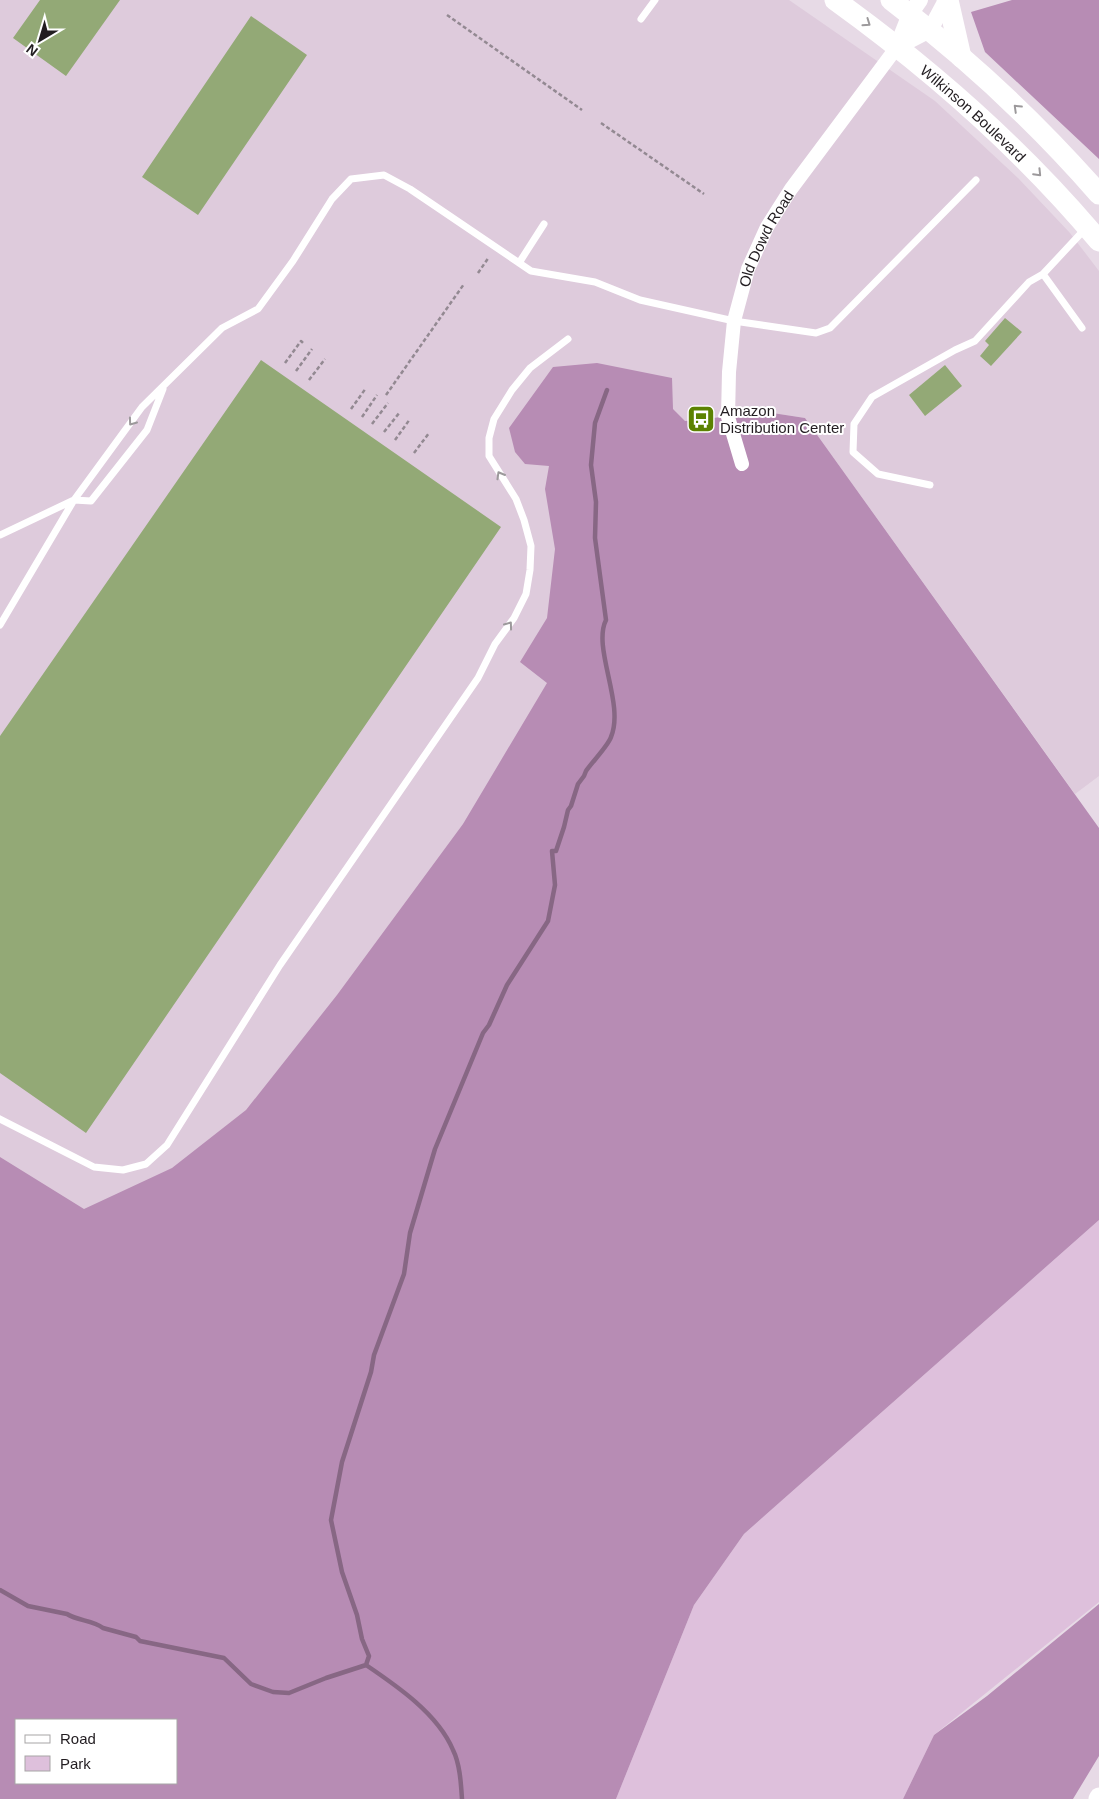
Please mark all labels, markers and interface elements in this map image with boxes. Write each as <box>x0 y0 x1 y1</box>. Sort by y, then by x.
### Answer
north arrow <box>15 15 65 65</box>
one-way arrow <box>861 17 871 26</box>
text: N <box>23 41 41 60</box>
street label: Wilkinson Boulevard <box>917 61 1030 165</box>
one-way arrow <box>1014 105 1023 114</box>
one-way arrow <box>1032 167 1041 176</box>
street label: Old Dowd Road <box>735 187 796 289</box>
place label: Amazon Distribution Center <box>720 402 844 436</box>
bus stop icon: Amazon Distribution Center <box>686 404 716 434</box>
one-way arrow <box>129 416 138 426</box>
one-way arrow <box>496 471 506 480</box>
one-way arrow <box>503 621 512 630</box>
legend <box>15 1719 178 1784</box>
text: Road <box>60 1730 96 1747</box>
text: Park <box>60 1755 91 1772</box>

